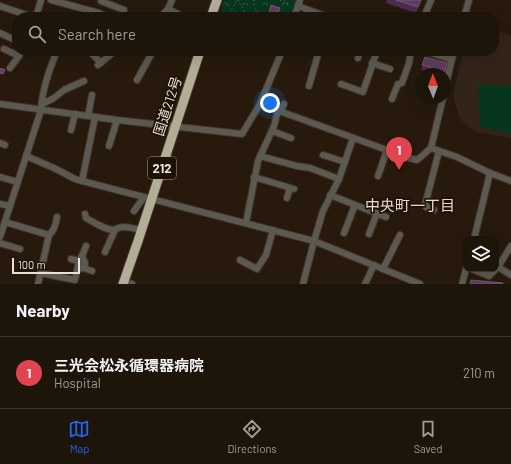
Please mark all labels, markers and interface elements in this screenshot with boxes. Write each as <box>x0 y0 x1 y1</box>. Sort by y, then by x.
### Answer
search box <box>12 12 499 56</box>
icon: search <box>26 23 48 45</box>
text: Search here <box>58 25 136 43</box>
north arrow <box>415 68 451 104</box>
street label: 国道212号 <box>149 74 185 138</box>
your location <box>260 93 280 113</box>
pin: 1 <box>386 137 412 170</box>
road number: 212 <box>148 157 176 179</box>
district label: 中央町一丁目 <box>365 196 455 214</box>
map controls <box>463 236 499 272</box>
button: layers <box>463 236 499 272</box>
scale bar <box>12 256 80 275</box>
text: 100 m <box>18 258 46 271</box>
text: Nearby <box>16 300 70 320</box>
text: 三光会松永循環器病院 <box>54 356 204 374</box>
text: 1 <box>27 365 31 381</box>
text: 210 m <box>463 365 495 381</box>
text: Hospital <box>54 375 101 391</box>
tab: Map <box>68 418 90 455</box>
tab: Directions <box>227 418 277 455</box>
tab: Saved <box>414 418 443 455</box>

